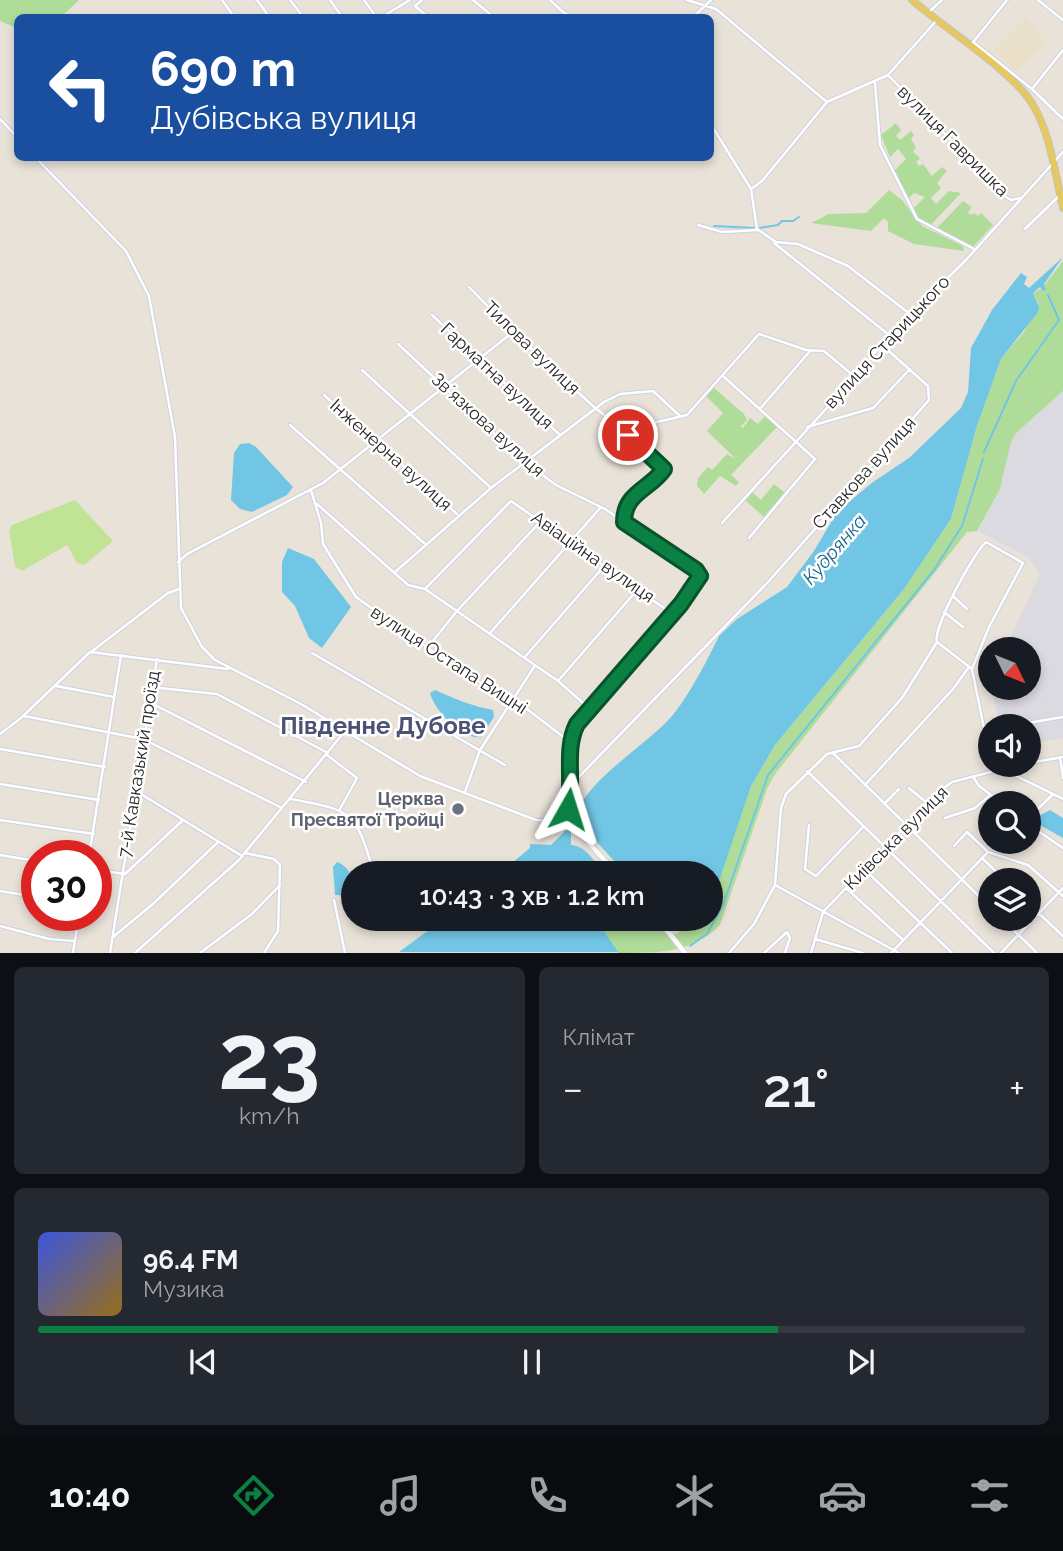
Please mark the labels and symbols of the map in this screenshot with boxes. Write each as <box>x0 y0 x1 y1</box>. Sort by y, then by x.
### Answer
street label: вулиця Гавришка <box>893 81 1013 201</box>
street label: вулиця Старицького <box>820 271 954 412</box>
street label: Тилова вулиця <box>480 297 585 399</box>
street label: Гарматна вулиця <box>437 318 558 433</box>
street label: Звʼязкова вулиця <box>428 368 549 481</box>
street label: Інженерна вулиця <box>326 394 457 515</box>
pin <box>598 405 658 465</box>
street label: Ставкова вулиця <box>808 412 920 533</box>
street label: Авіаційна вулиця <box>528 506 659 607</box>
water label: Кудрянка <box>798 510 870 588</box>
street label: вулиця Остапа Вишні <box>367 601 532 718</box>
north arrow <box>978 637 1041 700</box>
street label: 7-й Кавказький проїзд <box>113 669 164 859</box>
district label: Південне Дубове <box>280 711 486 740</box>
position arrow <box>531 772 605 846</box>
street label: Київська вулиця <box>839 781 952 894</box>
place label: Церква Пресвятої Тройці <box>291 788 444 830</box>
marker: Церква Пресвятої Тройці <box>450 801 466 817</box>
speed limit sign: 30 <box>21 840 112 931</box>

